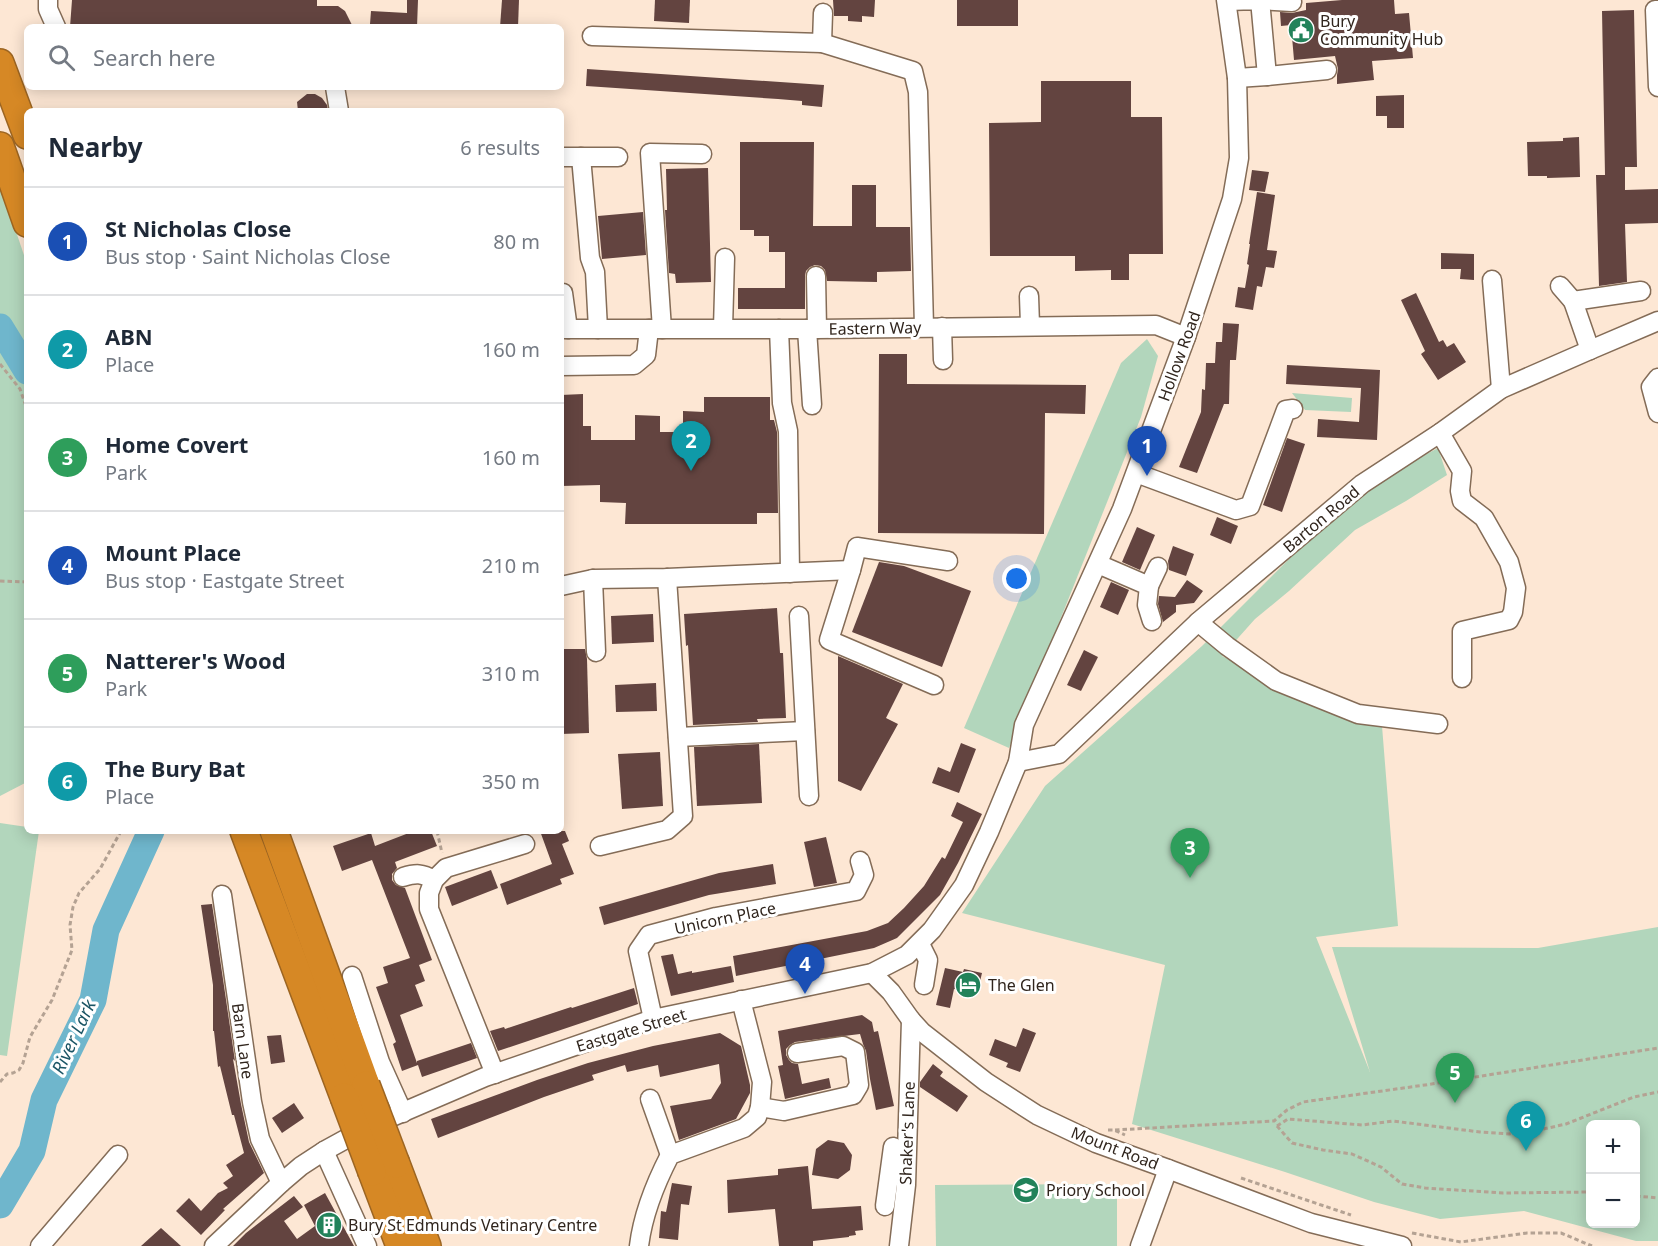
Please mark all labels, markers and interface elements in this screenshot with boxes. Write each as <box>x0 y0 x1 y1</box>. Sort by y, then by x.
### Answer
place label: Bury Community Hub <box>1320 10 1443 50</box>
public building icon: Bury Community Hub <box>1286 15 1316 45</box>
search box <box>24 24 564 90</box>
icon: search <box>45 41 78 74</box>
text: Search here <box>93 42 215 72</box>
text: Nearby <box>48 129 143 165</box>
text: 6 results <box>460 134 540 161</box>
text: St Nicholas Close <box>105 213 291 243</box>
text: 1 <box>62 228 73 255</box>
text: 80 m <box>493 228 540 255</box>
text: Bus stop · Saint Nicholas Close <box>105 243 391 270</box>
street label: Hollow Road <box>1153 308 1205 404</box>
street label: Eastern Way <box>828 316 922 340</box>
text: ABN <box>105 321 153 351</box>
text: 2 <box>62 336 73 363</box>
text: 160 m <box>482 336 540 363</box>
text: Place <box>105 351 154 378</box>
pin: 2 <box>672 422 710 471</box>
pin: 1 <box>1128 426 1166 476</box>
text: Home Covert <box>105 429 248 459</box>
text: 3 <box>62 444 73 471</box>
text: 160 m <box>482 444 540 471</box>
text: Park <box>105 459 147 486</box>
street label: Barton Road <box>1278 480 1364 558</box>
text: Mount Place <box>105 537 241 567</box>
text: 4 <box>62 552 73 579</box>
text: 210 m <box>482 552 540 579</box>
your location <box>1002 564 1031 593</box>
text: Bus stop · Eastgate Street <box>105 567 344 594</box>
text: Natterer's Wood <box>105 645 286 675</box>
text: 5 <box>62 660 73 687</box>
text: 310 m <box>482 660 540 687</box>
text: Park <box>105 675 147 702</box>
text: The Bury Bat <box>105 753 245 783</box>
text: 6 <box>62 768 73 795</box>
text: 350 m <box>482 768 540 795</box>
text: Place <box>105 783 154 810</box>
pin: 3 <box>1170 828 1210 878</box>
street label: Unicorn Place <box>672 897 778 939</box>
pin: 4 <box>786 944 824 994</box>
hotel icon: The Glen <box>953 970 983 1000</box>
place label: The Glen <box>988 974 1055 996</box>
water label: River Lark <box>46 995 101 1077</box>
street label: Barn Lane <box>227 1002 259 1080</box>
street label: Eastgate Street <box>573 1003 689 1057</box>
pin: 5 <box>1436 1054 1474 1103</box>
street label: Shaker's Lane <box>894 1081 920 1185</box>
pin: 6 <box>1506 1102 1546 1151</box>
map controls <box>1586 1120 1640 1228</box>
button: + <box>1586 1120 1640 1174</box>
street label: Mount Road <box>1068 1121 1162 1175</box>
button: − <box>1586 1174 1640 1228</box>
school or university icon: Priory School <box>1011 1175 1041 1205</box>
place label: Priory School <box>1046 1179 1145 1201</box>
building icon: Bury St Edmunds Vetinary Centre <box>314 1210 344 1240</box>
place label: Bury St Edmunds Vetinary Centre <box>348 1214 597 1236</box>

